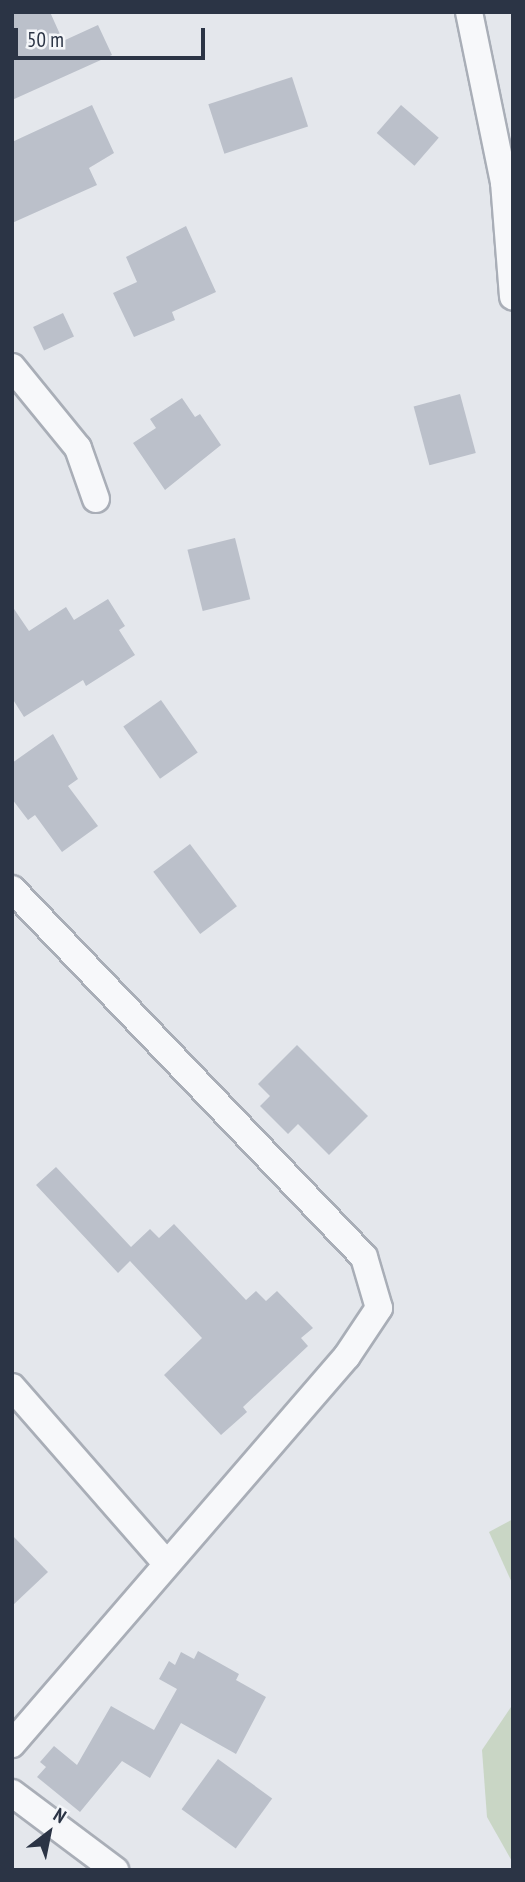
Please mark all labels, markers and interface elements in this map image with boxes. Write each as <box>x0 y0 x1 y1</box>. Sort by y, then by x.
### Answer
scale bar <box>18 14 208 58</box>
text: 50 m <box>27 26 64 53</box>
north arrow <box>14 1798 84 1868</box>
text: N <box>49 1802 71 1828</box>

